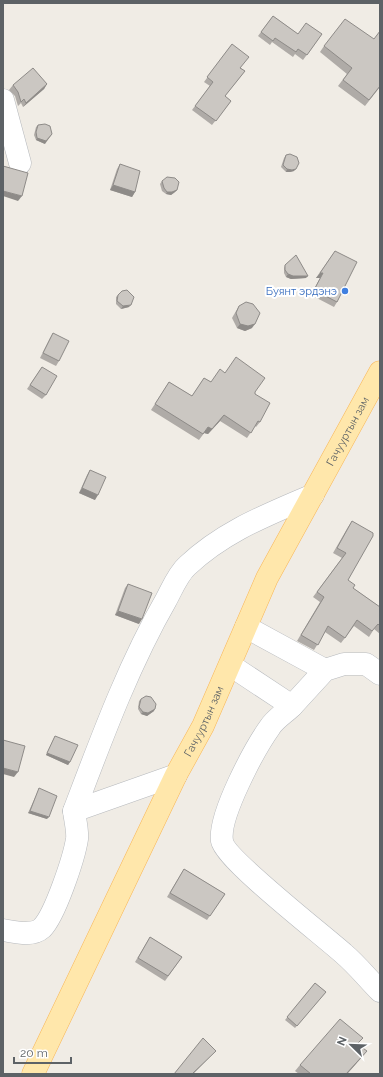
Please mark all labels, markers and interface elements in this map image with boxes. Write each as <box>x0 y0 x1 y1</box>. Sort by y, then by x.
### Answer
place label: Буянт эрдэнэ <box>266 285 337 298</box>
marker: Буянт эрдэнэ <box>340 286 350 296</box>
street label: Гачууртын зам <box>323 394 372 468</box>
street label: Гачууртын зам <box>181 684 226 759</box>
north arrow <box>331 1025 371 1065</box>
text: N <box>335 1035 350 1048</box>
scale bar <box>14 1039 71 1065</box>
text: 20 m <box>20 1046 48 1060</box>

